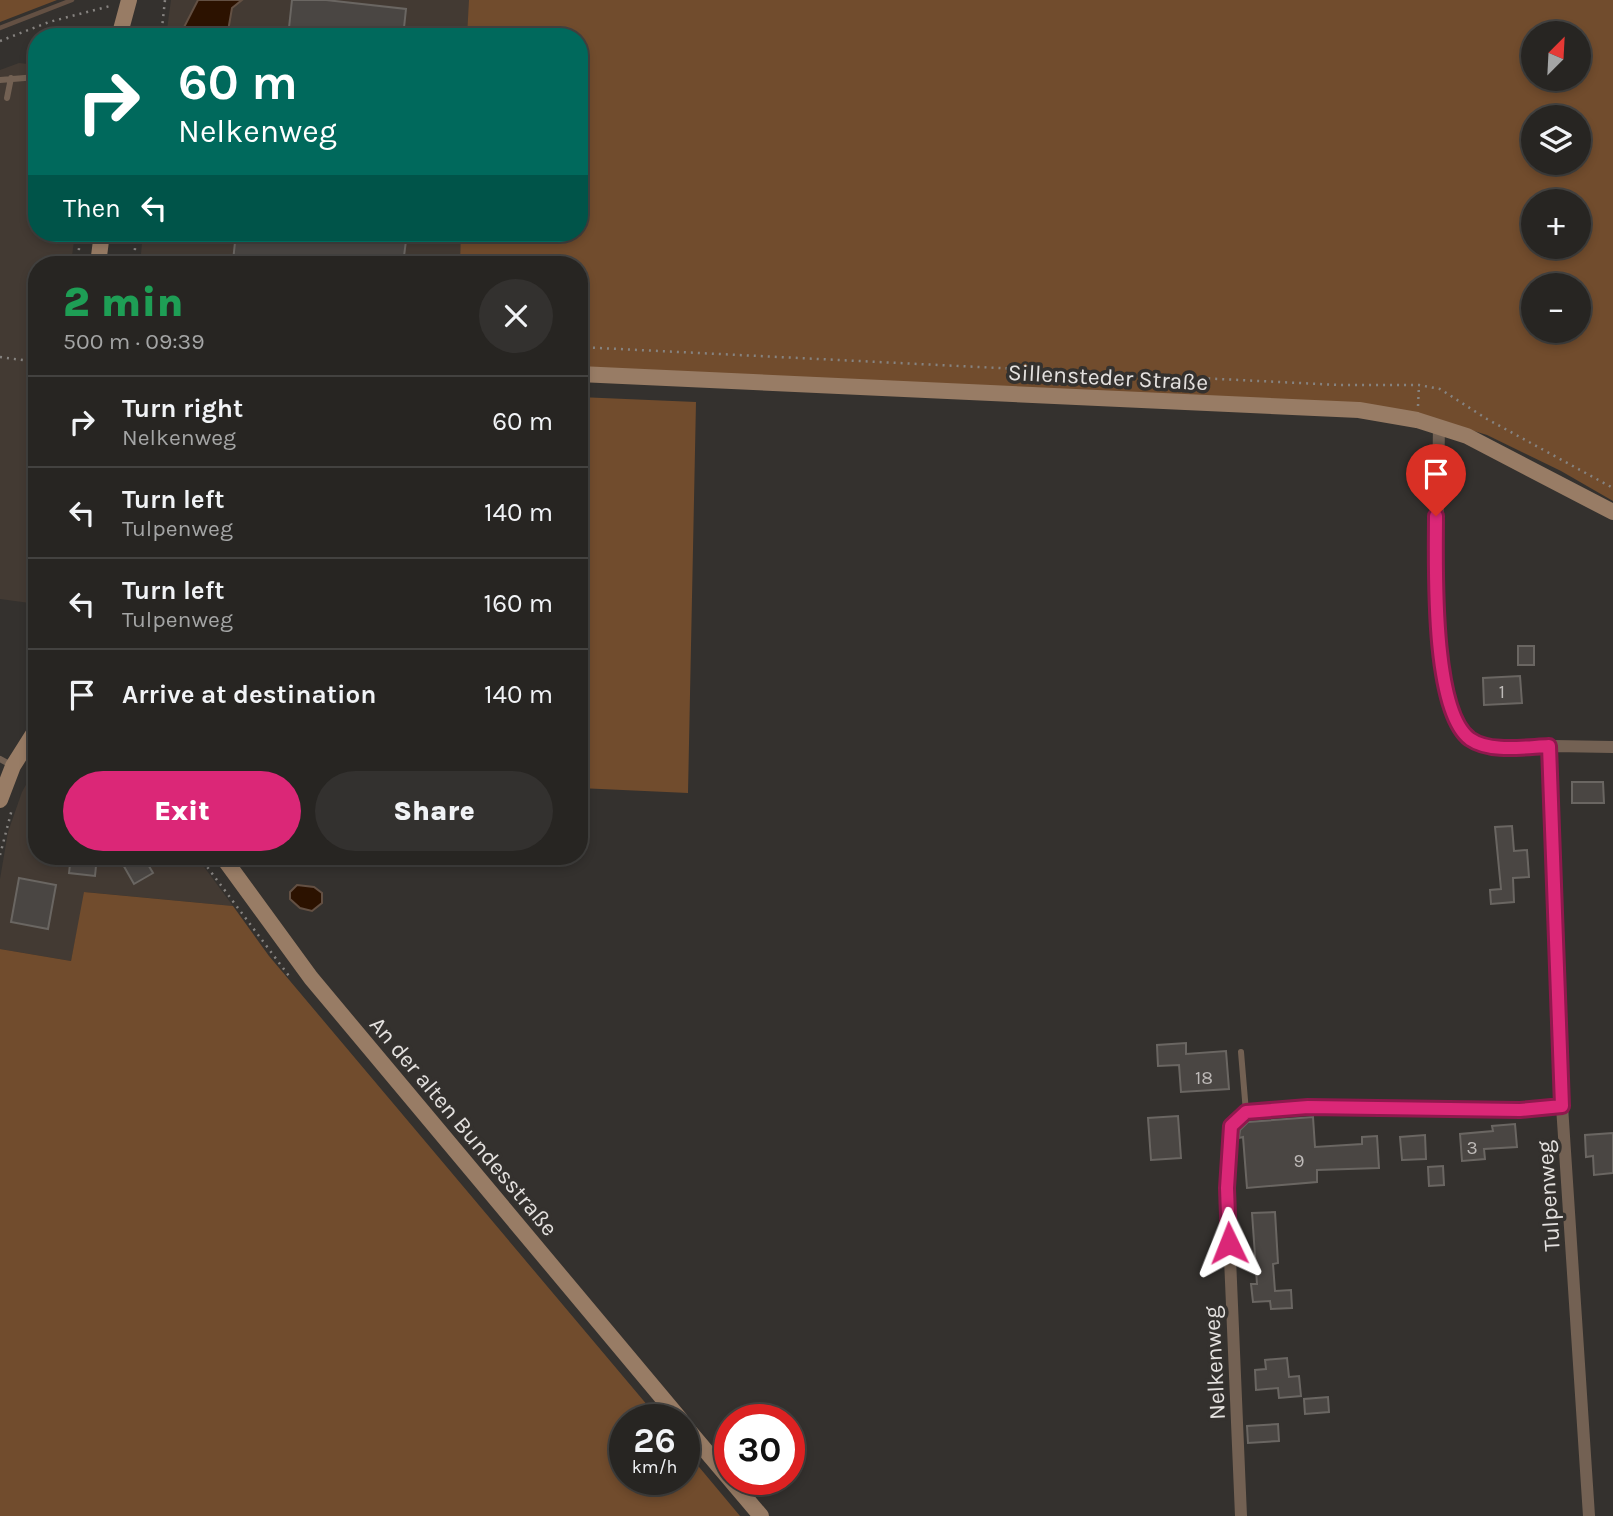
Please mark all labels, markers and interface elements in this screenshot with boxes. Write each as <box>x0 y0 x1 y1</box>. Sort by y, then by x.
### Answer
north arrow <box>1521 21 1591 91</box>
map controls <box>1521 21 1591 343</box>
text: 60 m <box>178 54 298 111</box>
icon: right <box>63 56 154 147</box>
button: layers <box>1521 105 1591 175</box>
text: Nelkenweg <box>178 113 337 150</box>
icon: left <box>135 189 173 227</box>
button: + <box>1521 189 1591 259</box>
text: Then <box>63 193 121 224</box>
button: − <box>1521 273 1591 343</box>
text: 2 min <box>63 277 183 327</box>
button: close <box>479 279 553 353</box>
text: 500 m · 09:39 <box>63 328 205 355</box>
street label: Sillensteder Straße <box>1007 359 1209 396</box>
text: Turn right <box>122 393 243 424</box>
icon: right <box>63 403 101 441</box>
text: 60 m <box>492 406 553 437</box>
text: Nelkenweg <box>122 424 236 451</box>
pin <box>1406 444 1466 516</box>
icon: arrive <box>1417 455 1455 493</box>
text: Turn left <box>122 484 224 515</box>
icon: left <box>63 494 101 532</box>
text: 140 m <box>484 497 553 528</box>
text: Tulpenweg <box>122 515 233 542</box>
text: Turn left <box>122 575 224 606</box>
icon: left <box>63 585 101 623</box>
text: 160 m <box>484 588 553 619</box>
text: Tulpenweg <box>122 606 233 633</box>
icon: arrive <box>63 676 101 714</box>
text: Arrive at destination <box>122 679 376 710</box>
text: 140 m <box>484 679 553 710</box>
house number: 1 <box>1499 681 1505 703</box>
button: Exit <box>63 771 301 851</box>
button: Share <box>315 771 553 851</box>
street label: An der alten Bundesstraße <box>364 1011 563 1241</box>
house number: 18 <box>1195 1067 1213 1089</box>
house number: 3 <box>1466 1137 1478 1159</box>
street label: Tulpenweg <box>1531 1140 1566 1252</box>
house number: 9 <box>1293 1150 1305 1172</box>
position arrow <box>1192 1206 1266 1280</box>
street label: Nelkenweg <box>1198 1305 1231 1421</box>
speed limit sign: 30 <box>714 1404 805 1495</box>
text: 26 <box>633 1420 676 1461</box>
text: km/h <box>632 1456 677 1478</box>

